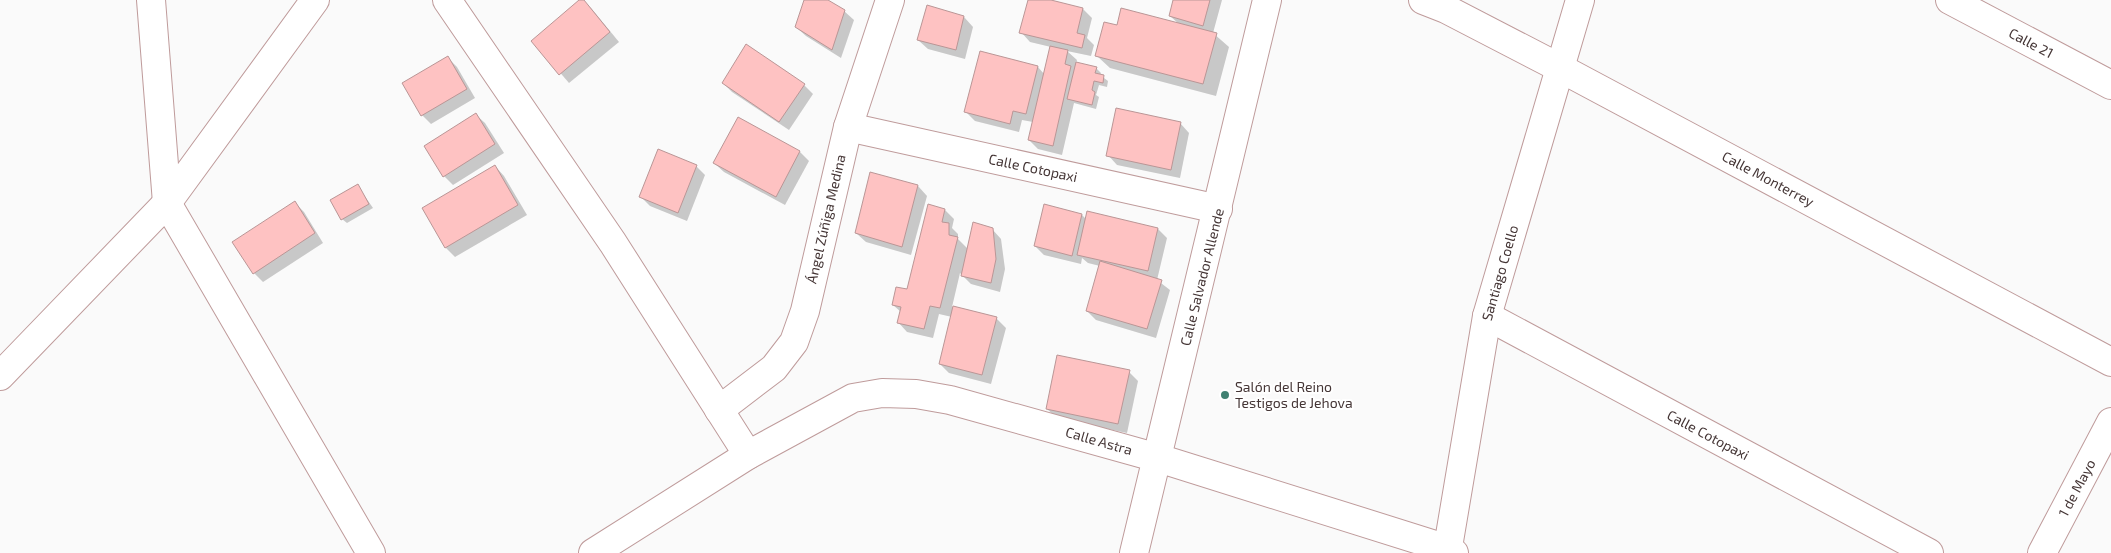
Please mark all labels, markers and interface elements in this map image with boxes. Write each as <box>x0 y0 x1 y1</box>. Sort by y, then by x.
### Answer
street label: Calle 21 <box>2006 24 2056 61</box>
street label: Calle Monterrey <box>1719 147 1818 210</box>
street label: Calle Cotopaxi <box>987 150 1079 185</box>
street label: Ángel Zúñiga Medina <box>802 153 849 285</box>
street label: Calle Salvador Allende <box>1176 206 1227 348</box>
street label: Santiago Coello <box>1478 223 1521 323</box>
place label: Salón del Reino Testigos de Jehova <box>1235 378 1353 411</box>
marker: Salón del Reino Testigos de Jehova <box>1219 389 1231 401</box>
street label: Calle Cotopaxi <box>1664 406 1752 463</box>
street label: Calle Astra <box>1064 423 1135 458</box>
street label: 1 de Mayo <box>2054 456 2099 519</box>

